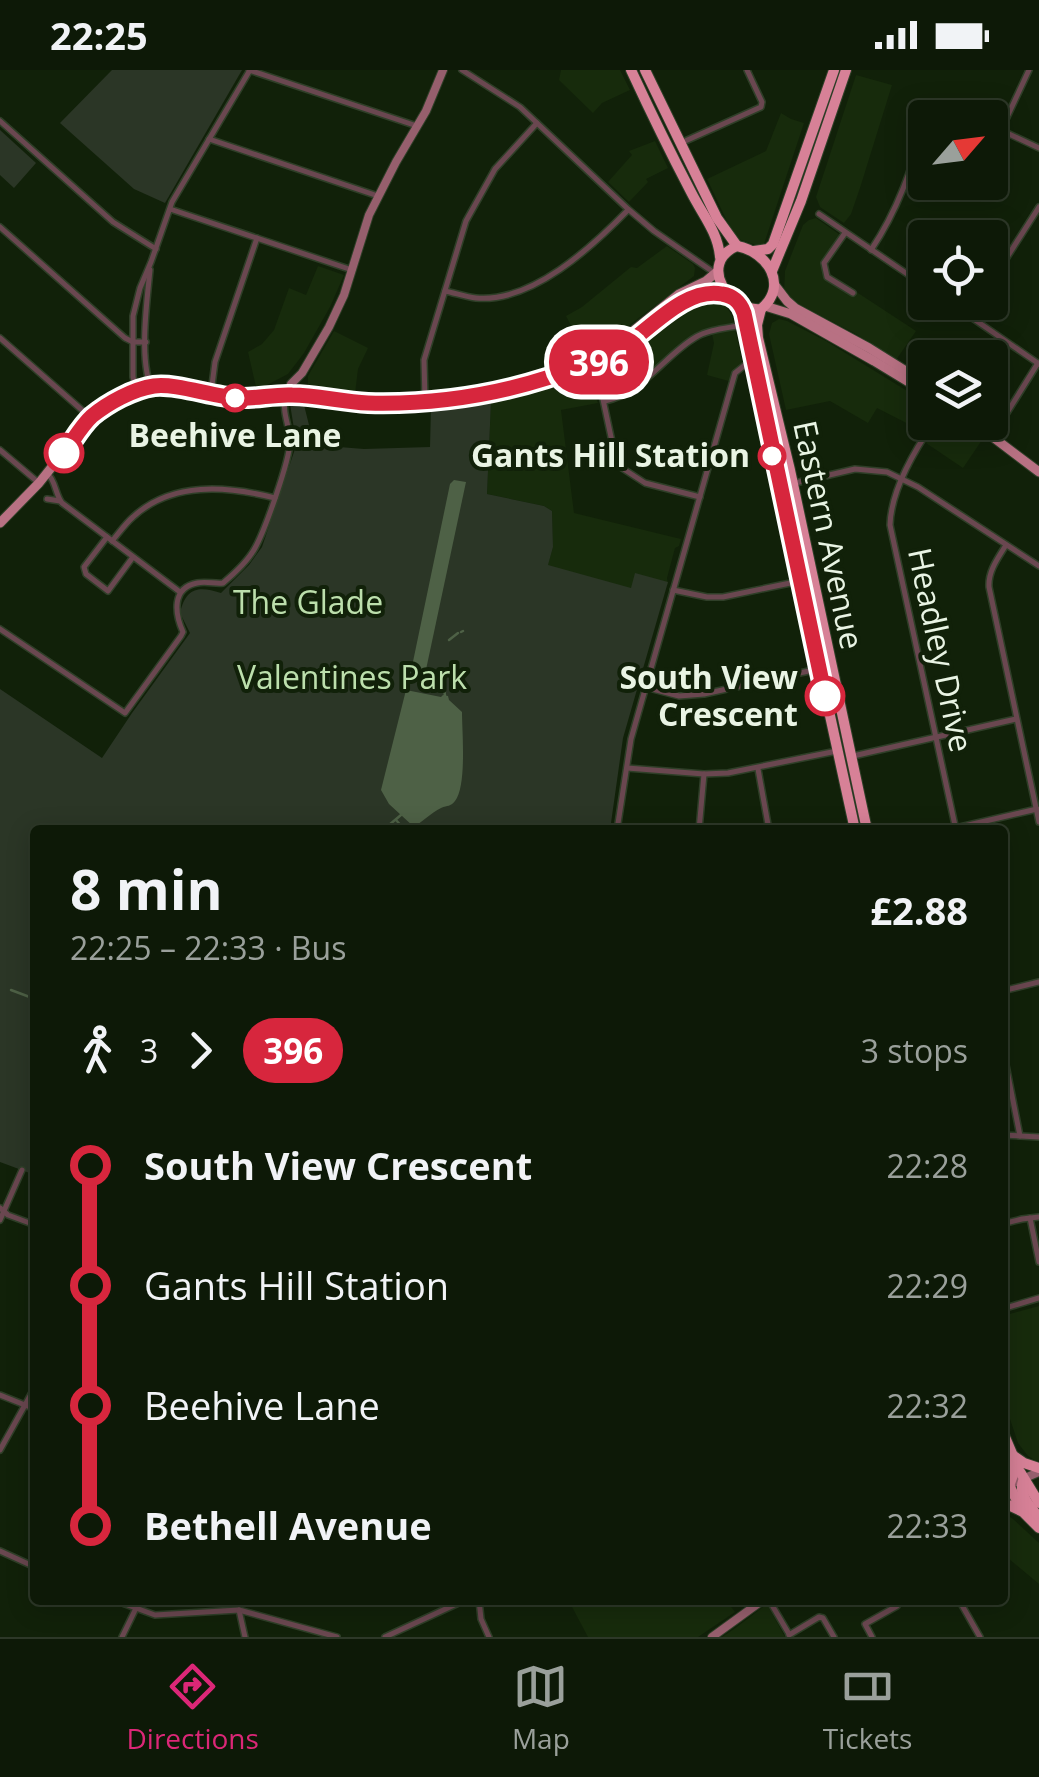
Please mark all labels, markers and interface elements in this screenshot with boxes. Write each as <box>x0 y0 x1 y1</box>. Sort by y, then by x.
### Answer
text: 22:25 <box>50 9 148 61</box>
north arrow <box>908 100 1008 200</box>
map controls <box>908 100 1008 440</box>
button: locate <box>908 220 1008 320</box>
line badge: 396 <box>542 330 656 394</box>
text: 396 <box>569 339 629 386</box>
button: layers <box>908 340 1008 440</box>
marker: Beehive Lane <box>222 385 248 411</box>
place label: Beehive Lane <box>129 413 341 456</box>
street label: Eastern Avenue <box>784 416 875 653</box>
place label: Gants Hill Station <box>471 433 750 476</box>
unlabelled marker <box>45 434 83 472</box>
marker: Gants Hill Station <box>759 443 785 469</box>
street label: Headley Drive <box>899 544 984 756</box>
park label: The Glade <box>233 580 383 623</box>
park label: Valentines Park <box>237 655 467 698</box>
place label: South View Crescent <box>619 655 799 735</box>
marker: South View Crescent <box>806 677 844 715</box>
text: 8 min <box>70 851 223 926</box>
text: £2.88 <box>870 884 968 936</box>
text: 22:25 – 22:33 · Bus <box>70 926 346 969</box>
icon: walk <box>70 1023 125 1078</box>
icon: forward <box>173 1023 228 1078</box>
text: 396 <box>263 1027 323 1074</box>
text: 3 <box>140 1029 158 1072</box>
text: 3 stops <box>861 1029 968 1072</box>
text: South View Crescent <box>144 1139 532 1191</box>
text: 22:28 <box>886 1144 968 1187</box>
text: Gants Hill Station <box>144 1259 449 1311</box>
text: 22:29 <box>886 1264 968 1307</box>
text: Beehive Lane <box>144 1379 380 1431</box>
text: 22:32 <box>886 1384 968 1427</box>
text: Bethell Avenue <box>144 1499 432 1551</box>
text: 22:33 <box>886 1504 968 1547</box>
tab: Directions <box>127 1659 259 1757</box>
tab: Map <box>512 1659 570 1757</box>
tab: Tickets <box>823 1659 912 1757</box>

